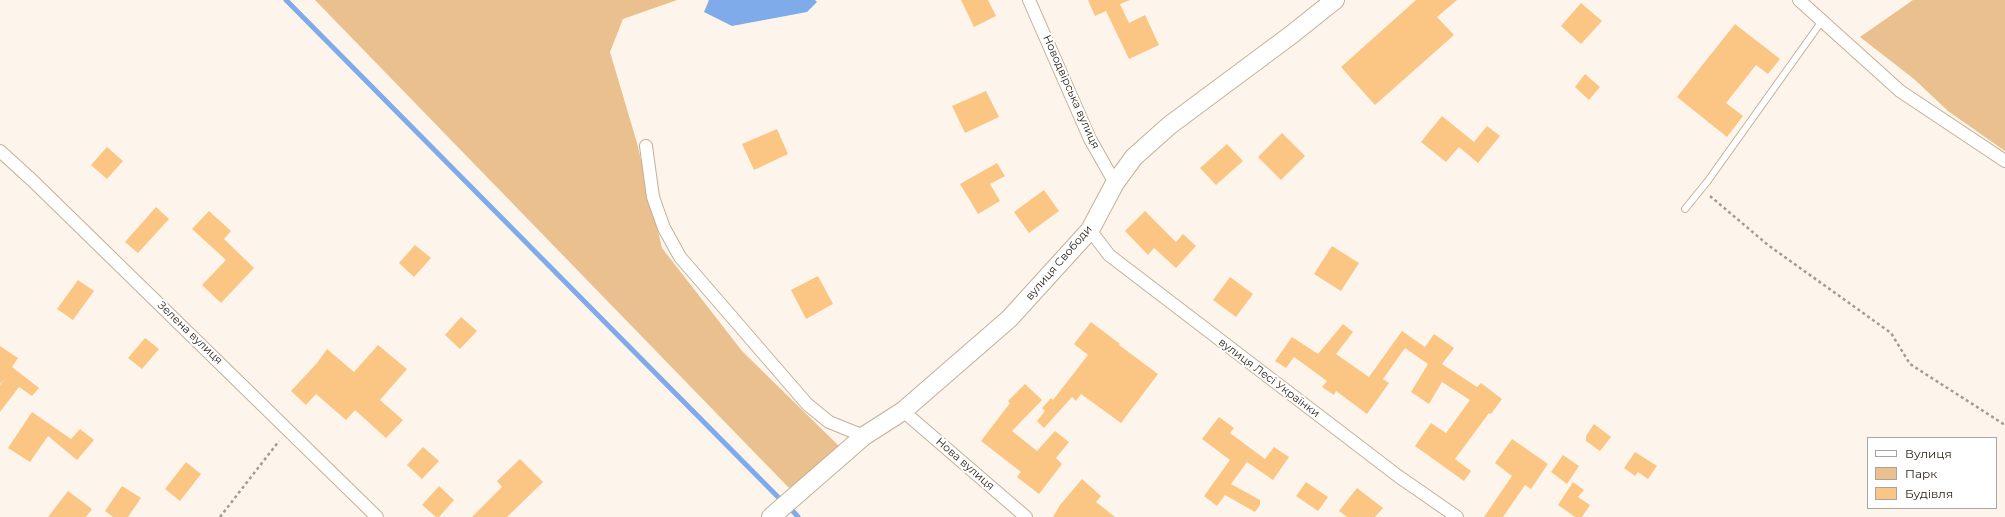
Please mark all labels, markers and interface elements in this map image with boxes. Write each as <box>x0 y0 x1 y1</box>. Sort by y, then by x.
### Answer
street label: Новодвірська вулиця <box>1040 33 1102 151</box>
street label: вулиця Свободи <box>1023 223 1095 303</box>
street label: Зелена вулиця <box>155 299 225 367</box>
street label: вулиця Лесі Українки <box>1216 336 1322 420</box>
street label: Нова вулиця <box>933 435 997 493</box>
legend <box>1867 437 1997 509</box>
text: Вулиця <box>1905 446 1952 461</box>
text: Парк <box>1905 466 1937 481</box>
text: Будівля <box>1905 486 1953 501</box>

